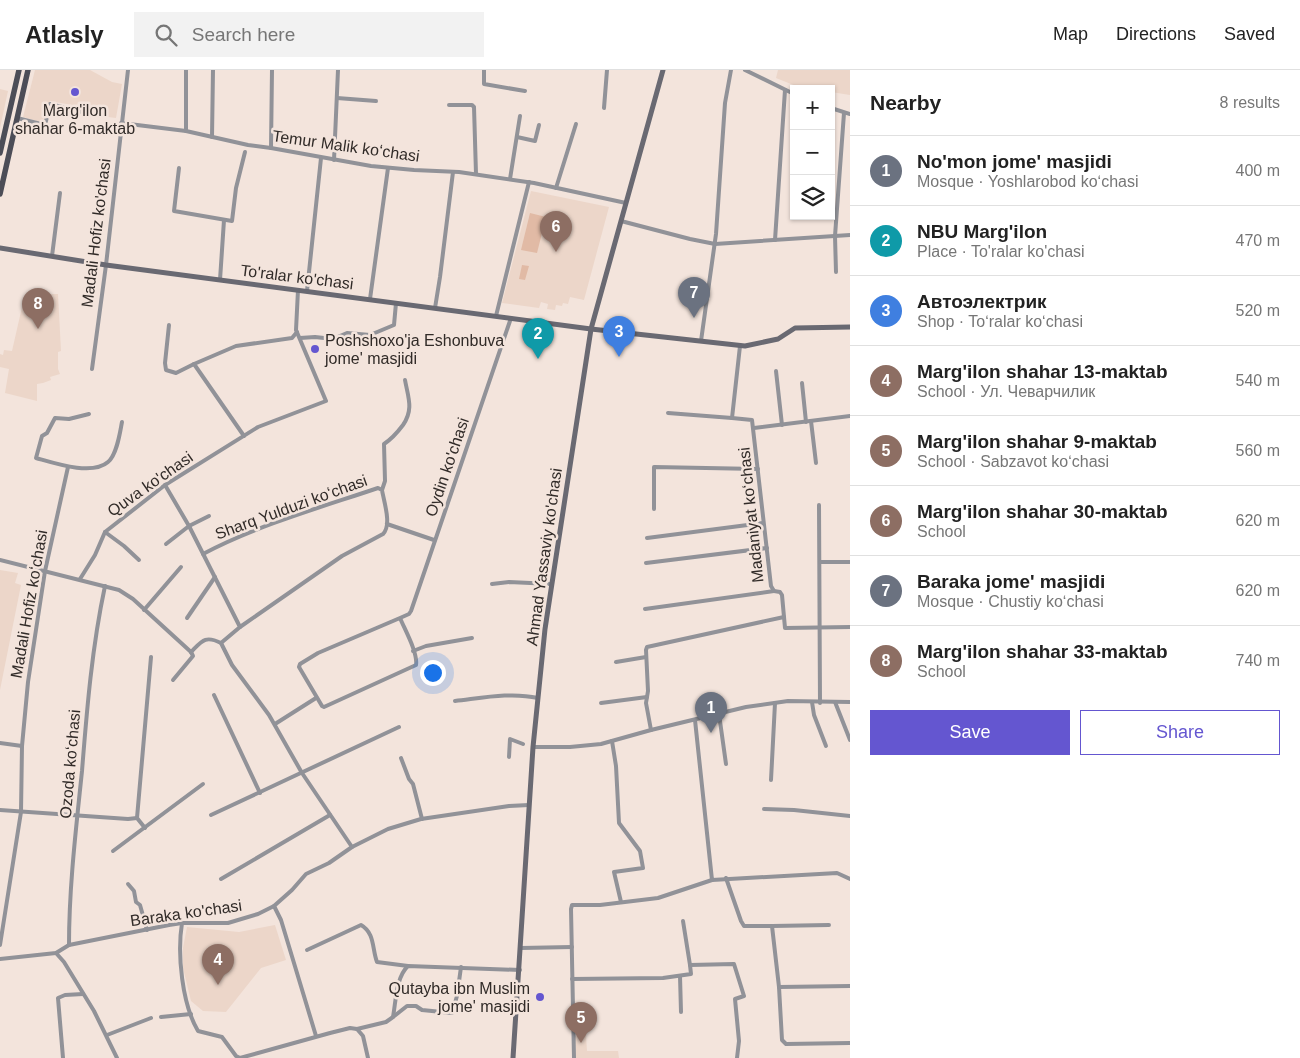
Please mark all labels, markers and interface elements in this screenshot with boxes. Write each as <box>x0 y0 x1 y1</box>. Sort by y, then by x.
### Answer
search box <box>134 12 484 57</box>
text: Atlasly <box>25 21 104 48</box>
icon: search <box>152 21 180 49</box>
text: Search here <box>192 24 295 45</box>
text: Map <box>1053 24 1088 44</box>
text: Directions <box>1116 24 1196 44</box>
text: Saved <box>1224 24 1275 44</box>
map controls <box>790 85 835 220</box>
button: + <box>790 85 835 130</box>
marker: Marg'ilon shahar 6-maktab <box>69 86 81 98</box>
text: Nearby <box>870 91 941 114</box>
text: 8 results <box>1220 94 1280 111</box>
place label: Marg'ilon shahar 6-maktab <box>15 102 135 137</box>
street label: Temur Malik koʻchasi <box>271 127 421 165</box>
button: − <box>790 130 835 175</box>
text: No'mon jome' masjidi <box>917 151 1112 172</box>
street label: Madali Hofiz ko'chasi <box>78 158 114 308</box>
text: 1 <box>882 162 890 179</box>
text: 400 m <box>1236 162 1280 179</box>
text: Mosque · Yoshlarobod koʻchasi <box>917 173 1138 190</box>
button: layers <box>790 175 835 220</box>
pin: 6 <box>540 211 572 252</box>
text: NBU Marg'ilon <box>917 221 1047 242</box>
text: 2 <box>882 232 890 249</box>
text: 470 m <box>1236 232 1280 249</box>
text: Place · To'ralar ko'chasi <box>917 243 1085 260</box>
street label: To'ralar ko'chasi <box>240 262 354 292</box>
pin: 7 <box>678 277 710 318</box>
pin: 8 <box>22 288 54 329</box>
text: Автоэлектрик <box>917 291 1047 312</box>
text: 3 <box>882 302 890 319</box>
text: 520 m <box>1236 302 1280 319</box>
text: Shop · Toʻralar koʻchasi <box>917 313 1083 330</box>
pin: 3 <box>603 316 635 357</box>
pin: 2 <box>522 318 554 359</box>
place label: Poshshoxo'ja Eshonbuva jome' masjidi <box>324 332 504 367</box>
marker: Poshshoxo'ja Eshonbuva jome' masjidi <box>309 343 321 355</box>
text: Marg'ilon shahar 13-maktab <box>917 361 1168 382</box>
text: 4 <box>882 372 890 389</box>
text: 540 m <box>1236 372 1280 389</box>
text: School · Ул. Чеварчилик <box>917 383 1095 400</box>
street label: Oydin ko'chasi <box>422 415 472 519</box>
text: Marg'ilon shahar 9-maktab <box>917 431 1157 452</box>
text: 5 <box>882 442 890 459</box>
text: 560 m <box>1236 442 1280 459</box>
street label: Madaniyat koʻchasi <box>735 446 767 584</box>
street label: Quva ko'chasi <box>104 448 196 520</box>
text: School · Sabzavot koʻchasi <box>917 453 1109 470</box>
street label: Ahmad Yassaviy ko'chasi <box>523 467 565 647</box>
street label: Sharq Yulduzi koʻchasi <box>213 472 369 542</box>
text: Marg'ilon shahar 30-maktab <box>917 501 1168 522</box>
text: 6 <box>882 512 890 529</box>
text: 620 m <box>1236 512 1280 529</box>
text: School <box>917 523 966 540</box>
street label: Madali Hofiz koʻchasi <box>8 529 50 679</box>
text: Baraka jome' masjidi <box>917 571 1105 592</box>
text: 7 <box>882 582 890 599</box>
text: 620 m <box>1236 582 1280 599</box>
text: Mosque · Chustiy koʻchasi <box>917 593 1104 610</box>
text: Marg'ilon shahar 33-maktab <box>917 641 1168 662</box>
text: 8 <box>882 652 890 669</box>
text: 740 m <box>1236 652 1280 669</box>
your location <box>420 660 446 686</box>
text: School <box>917 663 966 680</box>
pin: 1 <box>695 692 727 733</box>
street label: Ozoda koʻchasi <box>57 709 83 819</box>
button: Save <box>870 710 1070 755</box>
button: Share <box>1080 710 1280 755</box>
street label: Baraka ko'chasi <box>129 897 243 929</box>
pin: 4 <box>202 944 234 985</box>
place label: Qutayba ibn Muslim jome' masjidi <box>389 980 530 1015</box>
marker: Qutayba ibn Muslim jome' masjidi <box>534 991 546 1003</box>
pin: 5 <box>565 1002 597 1043</box>

